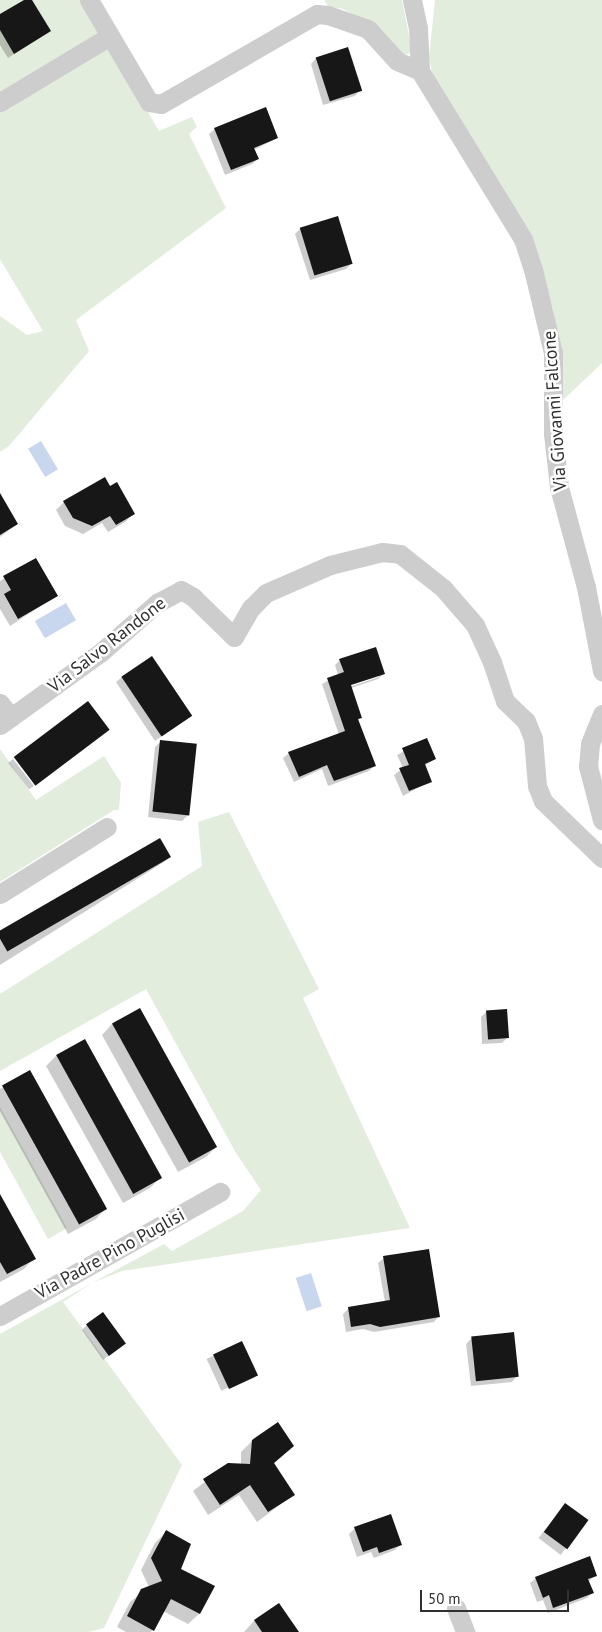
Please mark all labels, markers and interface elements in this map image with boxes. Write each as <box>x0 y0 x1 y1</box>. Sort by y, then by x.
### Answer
street label: Via Giovanni Falcone <box>539 330 571 492</box>
street label: Via Salvo Randone <box>44 592 170 698</box>
street label: Via Padre Pino Puglisi <box>32 1204 188 1304</box>
scale bar <box>422 1580 571 1612</box>
text: 50 m <box>428 1589 461 1608</box>

